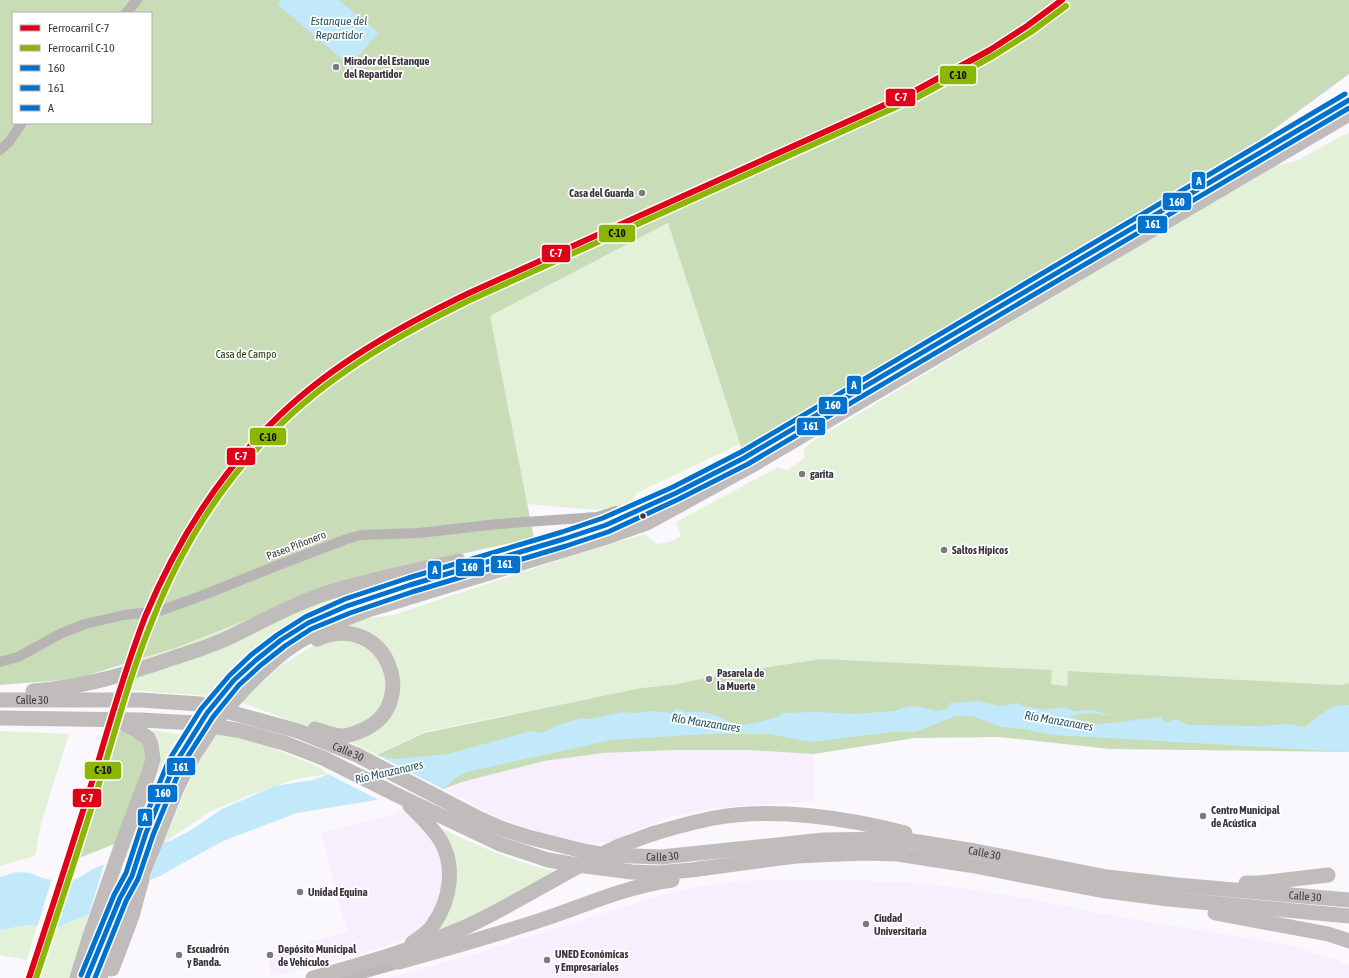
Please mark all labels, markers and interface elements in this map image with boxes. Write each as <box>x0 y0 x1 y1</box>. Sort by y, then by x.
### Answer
legend <box>12 12 152 124</box>
water label: Estanque del Repartidor <box>311 14 367 42</box>
text: Ferrocarril C-7 <box>48 21 110 35</box>
text: Ferrocarril C-10 <box>48 41 115 55</box>
place label: Mirador del Estanque del Repartidor <box>344 55 430 80</box>
text: 160 <box>48 61 65 75</box>
marker: Mirador del Estanque del Repartidor <box>331 62 341 72</box>
line badge: C-10 <box>939 65 977 85</box>
text: C-10 <box>949 69 967 81</box>
text: 161 <box>48 81 65 95</box>
line badge: C-7 <box>885 88 916 107</box>
text: C-7 <box>895 91 907 103</box>
text: A <box>48 101 54 115</box>
line badge: A <box>1191 171 1206 190</box>
text: A <box>1195 175 1202 187</box>
place label: Casa del Guarda <box>569 187 634 199</box>
marker: Casa del Guarda <box>637 188 647 198</box>
line badge: 160 <box>1162 192 1192 211</box>
text: 160 <box>1169 196 1185 208</box>
line badge: 161 <box>1137 215 1168 234</box>
text: 161 <box>1145 218 1161 230</box>
line badge: C-10 <box>598 224 636 243</box>
text: C-10 <box>608 227 626 239</box>
line badge: C-7 <box>541 244 571 263</box>
text: C-7 <box>550 247 562 259</box>
park label: Casa de Campo <box>216 348 276 360</box>
line badge: A <box>846 375 862 395</box>
text: A <box>850 379 857 391</box>
line badge: 160 <box>818 396 848 415</box>
text: 160 <box>825 399 841 411</box>
line badge: 161 <box>796 417 826 436</box>
text: 161 <box>803 420 819 432</box>
line badge: C-10 <box>249 427 287 446</box>
text: C-10 <box>259 431 277 443</box>
line badge: C-7 <box>226 447 256 466</box>
text: C-7 <box>235 450 247 462</box>
place label: garita <box>810 468 834 480</box>
marker: garita <box>797 469 807 479</box>
unlabelled marker <box>638 511 648 521</box>
street label: Paseo Piñonero <box>265 528 327 562</box>
place label: Saltos Hípicos <box>952 544 1008 556</box>
marker: Saltos Hípicos <box>939 545 949 555</box>
line badge: 161 <box>490 555 521 574</box>
line badge: 160 <box>455 558 485 577</box>
text: 161 <box>497 558 513 570</box>
line badge: A <box>427 560 442 580</box>
text: 160 <box>462 561 478 573</box>
text: A <box>431 564 438 576</box>
place label: Pasarela de la Muerte <box>717 667 764 692</box>
marker: Pasarela de la Muerte <box>704 674 714 684</box>
street label: Calle 30 <box>16 694 48 706</box>
water label: Río Manzanares <box>1024 708 1094 734</box>
water label: Río Manzanares <box>671 711 741 735</box>
street label: Calle 30 <box>331 740 366 763</box>
line badge: 161 <box>166 757 196 776</box>
water label: Río Manzanares <box>354 757 424 787</box>
line badge: C-10 <box>84 761 122 780</box>
text: 161 <box>173 761 189 773</box>
text: C-10 <box>94 764 112 776</box>
line badge: 160 <box>147 784 178 803</box>
text: 160 <box>155 787 171 799</box>
line badge: C-7 <box>72 788 102 808</box>
text: C-7 <box>81 792 93 804</box>
place label: Centro Municipal de Acústica <box>1211 804 1281 829</box>
line badge: A <box>137 808 153 827</box>
text: A <box>141 811 148 823</box>
marker: Centro Municipal de Acústica <box>1198 811 1208 821</box>
street label: Calle 30 <box>967 844 1002 862</box>
street label: Calle 30 <box>646 849 679 863</box>
place label: Unidad Equina <box>308 886 368 898</box>
marker: Unidad Equina <box>295 887 305 897</box>
street label: Calle 30 <box>1288 889 1322 904</box>
place label: Ciudad Universitaria <box>874 912 927 937</box>
marker: Ciudad Universitaria <box>861 919 871 929</box>
place label: Escuadrón y Banda. <box>187 943 229 968</box>
place label: Depósito Municipal de Vehículos <box>278 943 357 968</box>
place label: UNED Económicas y Empresariales <box>555 948 628 973</box>
marker: Escuadrón y Banda. <box>174 950 184 960</box>
marker: Depósito Municipal de Vehículos <box>265 950 275 960</box>
marker: UNED Económicas y Empresariales <box>542 955 552 965</box>

